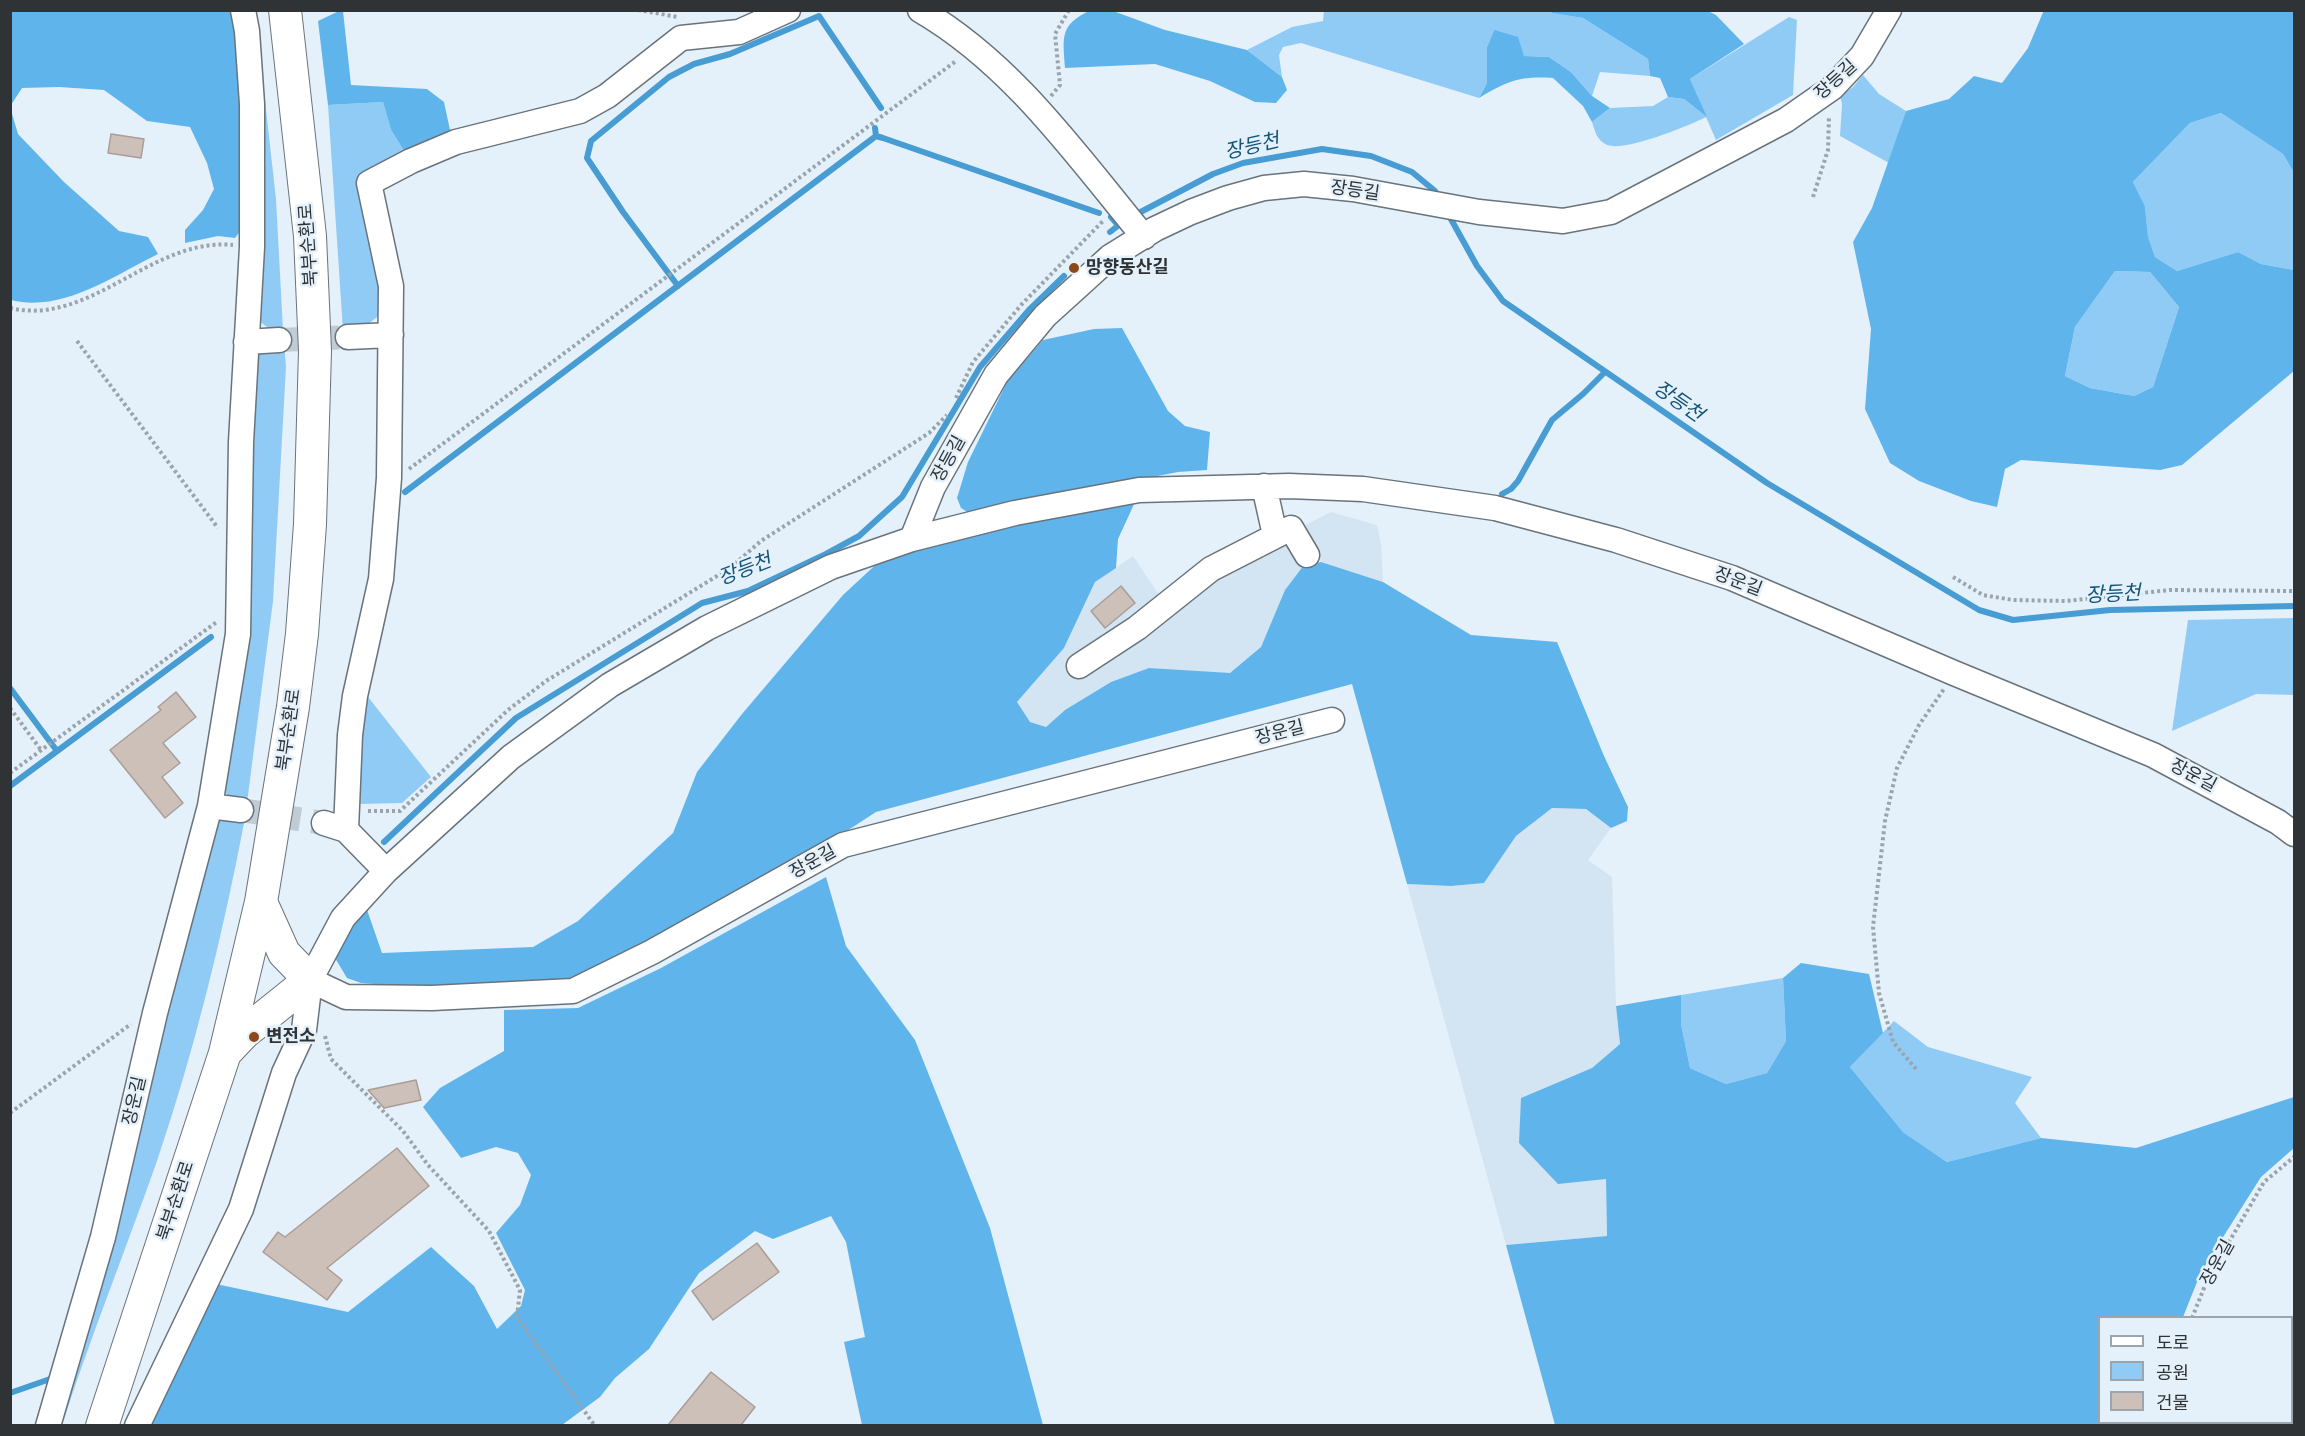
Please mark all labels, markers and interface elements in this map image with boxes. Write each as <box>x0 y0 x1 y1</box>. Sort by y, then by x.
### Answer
street label: 장등길 <box>1810 55 1862 105</box>
water label: 장등천 <box>1222 129 1282 165</box>
street label: 장등길 <box>1329 177 1381 205</box>
street label: 북부순환로 <box>295 203 323 287</box>
place label: 망향동산길 <box>1086 257 1169 279</box>
marker: 망향동산길 <box>1067 261 1081 275</box>
water label: 장등천 <box>1649 376 1707 428</box>
street label: 장등길 <box>928 432 970 486</box>
water label: 장등천 <box>715 549 775 591</box>
street label: 장운길 <box>1711 563 1765 601</box>
water label: 장등천 <box>2085 582 2141 608</box>
street label: 북부순환로 <box>273 687 305 773</box>
street label: 장운길 <box>1253 717 1307 749</box>
street label: 장운길 <box>2166 755 2220 797</box>
street label: 장운길 <box>786 841 840 883</box>
place label: 변전소 <box>266 1026 316 1048</box>
marker: 변전소 <box>247 1030 261 1044</box>
street label: 장운길 <box>119 1074 151 1128</box>
street label: 북부순환로 <box>153 1158 199 1244</box>
street label: 장운길 <box>2197 1236 2239 1290</box>
legend <box>2098 1316 2293 1424</box>
text: 도로 <box>2156 1332 2189 1354</box>
text: 공원 <box>2156 1362 2189 1384</box>
text: 건물 <box>2156 1392 2189 1414</box>

